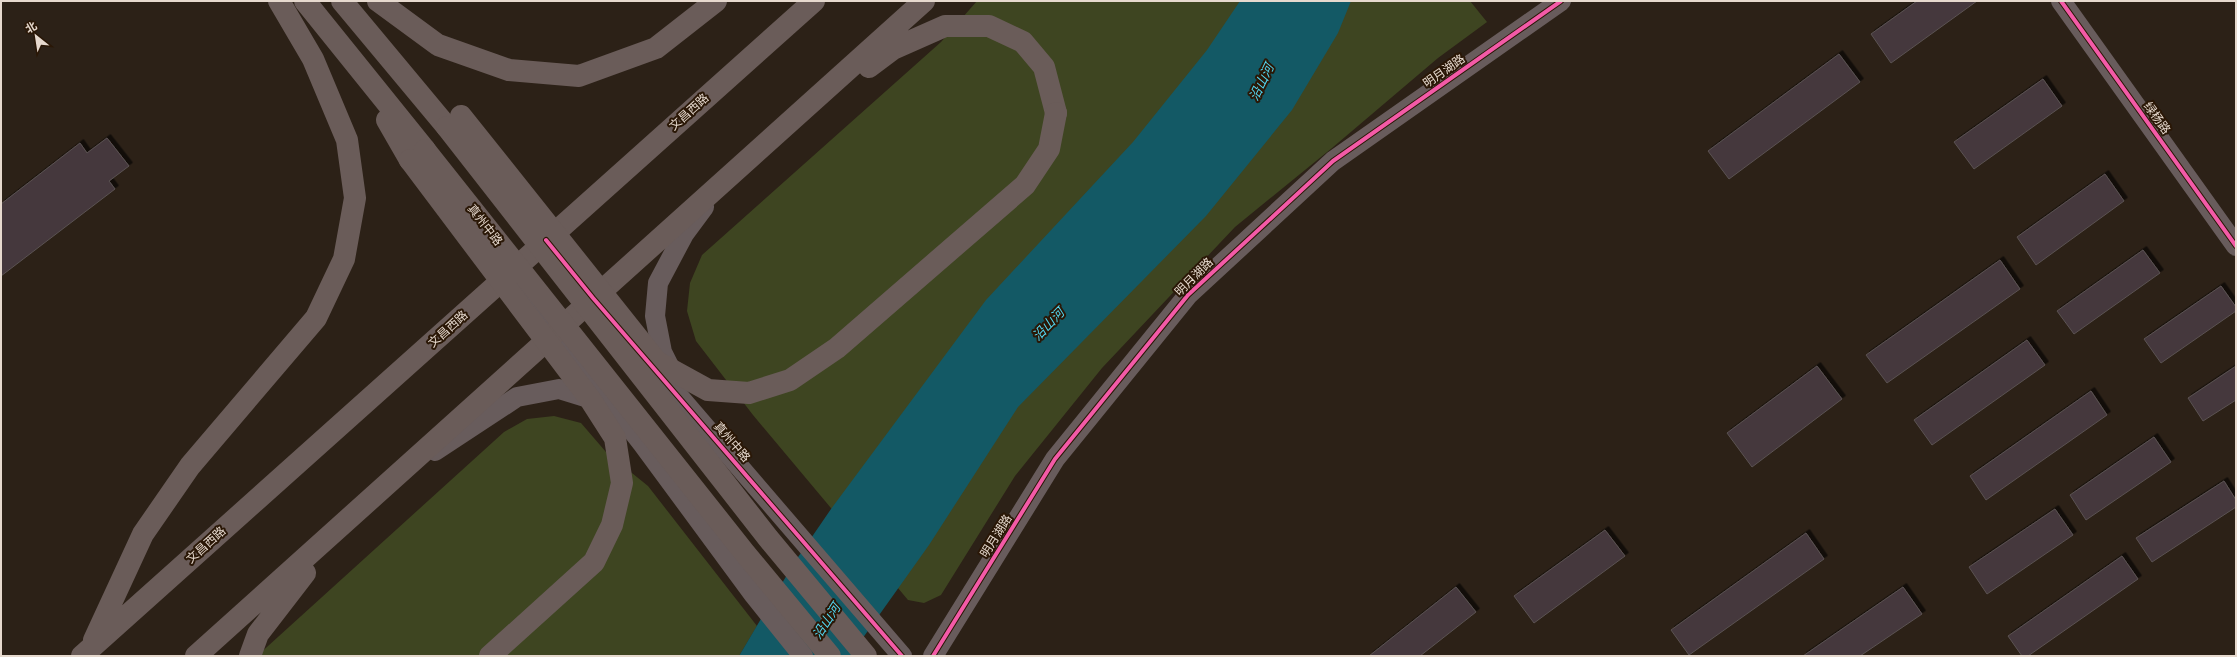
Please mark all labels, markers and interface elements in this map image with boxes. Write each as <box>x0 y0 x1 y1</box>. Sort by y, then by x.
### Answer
north arrow <box>16 16 56 56</box>
text: 北 <box>23 19 39 36</box>
street label: 明月湖路 <box>1420 51 1468 91</box>
water label: 沿山河 <box>1245 58 1279 103</box>
street label: 文昌西路 <box>666 90 712 133</box>
street label: 绿杨路 <box>2141 99 2174 137</box>
street label: 真州中路 <box>465 201 506 248</box>
street label: 明月湖路 <box>1171 254 1216 299</box>
water label: 沿山河 <box>1029 302 1070 344</box>
street label: 文昌西路 <box>425 307 471 350</box>
street label: 真州中路 <box>711 419 754 465</box>
street label: 明月湖路 <box>976 511 1015 560</box>
street label: 文昌西路 <box>183 523 229 566</box>
water label: 沿山河 <box>809 598 846 642</box>

